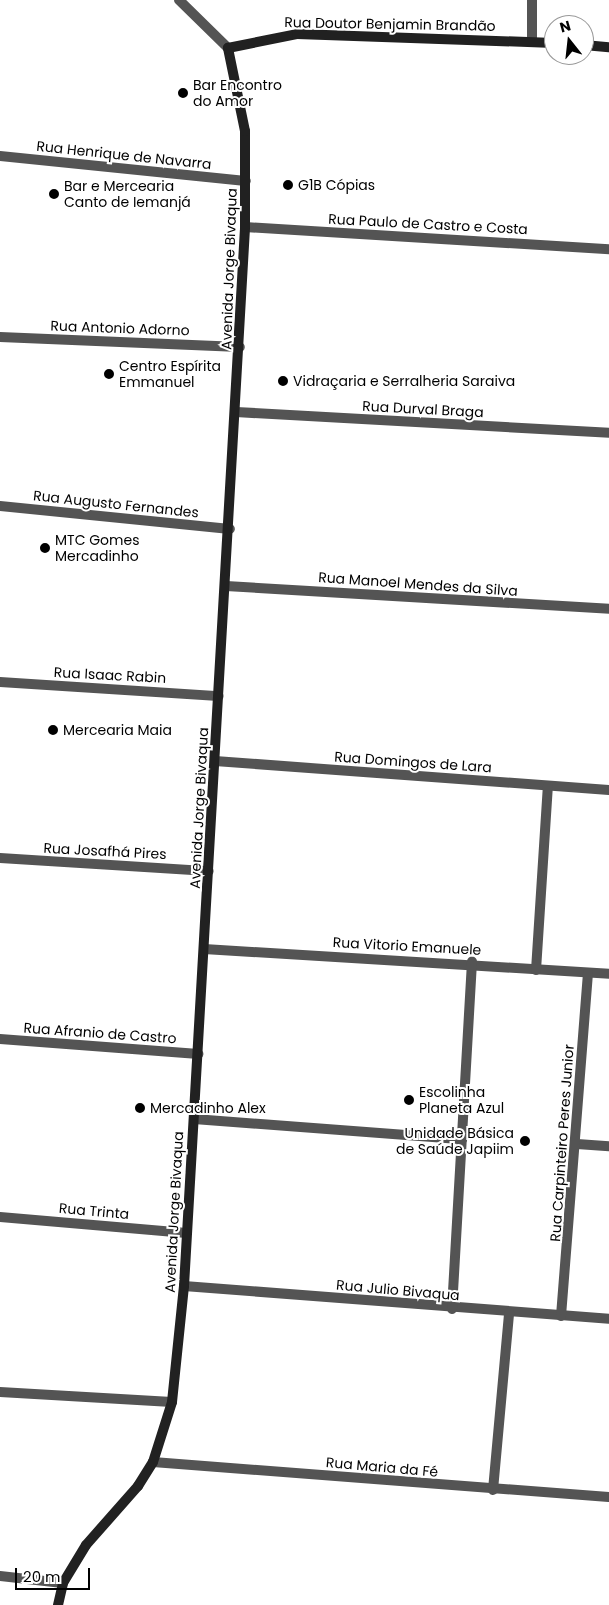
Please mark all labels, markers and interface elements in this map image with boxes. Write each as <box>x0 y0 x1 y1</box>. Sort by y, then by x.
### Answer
street label: Rua Doutor Benjamin Brandão <box>284 14 496 34</box>
north arrow <box>544 15 594 65</box>
text: N <box>557 15 573 38</box>
place label: Bar Encontro do Amor <box>193 77 282 110</box>
marker: Bar Encontro do Amor <box>177 87 189 99</box>
street label: Rua Henrique de Navarra <box>36 137 212 173</box>
place label: G1B Cópias <box>298 177 375 193</box>
place label: Bar e Mercearia Canto de Iemanjá <box>64 178 191 210</box>
marker: G1B Cópias <box>282 179 294 191</box>
marker: Bar e Mercearia Canto de Iemanjá <box>48 188 60 200</box>
street label: Avenida Jorge Bivaqua <box>218 188 240 350</box>
street label: Rua Paulo de Castro e Costa <box>328 210 528 238</box>
street label: Rua Antonio Adorno <box>50 317 190 339</box>
place label: Centro Espírita Emmanuel <box>119 358 221 391</box>
marker: Centro Espírita Emmanuel <box>103 368 115 380</box>
place label: Vidraçaria e Serralheria Saraiva <box>293 373 515 389</box>
marker: Vidraçaria e Serralheria Saraiva <box>277 375 289 387</box>
street label: Rua Durval Braga <box>362 397 484 421</box>
street label: Rua Augusto Fernandes <box>32 487 200 521</box>
place label: MTC Gomes Mercadinho <box>55 532 139 564</box>
marker: MTC Gomes Mercadinho <box>39 542 51 554</box>
street label: Rua Manoel Mendes da Silva <box>318 569 518 599</box>
street label: Rua Isaac Rabin <box>53 664 167 686</box>
place label: Mercearia Maia <box>63 722 172 738</box>
marker: Mercearia Maia <box>47 724 59 736</box>
street label: Avenida Jorge Bivaqua <box>186 727 212 889</box>
street label: Rua Domingos de Lara <box>334 748 492 776</box>
street label: Rua Josafhá Pires <box>43 839 167 863</box>
street label: Rua Vitorio Emanuele <box>332 934 482 958</box>
street label: Rua Afranio de Castro <box>23 1019 177 1047</box>
street label: Rua Carpinteiro Peres Junior <box>547 1044 577 1242</box>
place label: Escolinha Planeta Azul <box>419 1084 504 1116</box>
marker: Escolinha Planeta Azul <box>403 1094 415 1106</box>
place label: Mercadinho Alex <box>150 1100 266 1116</box>
marker: Mercadinho Alex <box>134 1102 146 1114</box>
place label: Unidade Básica de Saúde Japiim <box>396 1125 514 1158</box>
street label: Avenida Jorge Bivaqua <box>161 1131 187 1293</box>
marker: Unidade Básica de Saúde Japiim <box>518 1134 532 1148</box>
street label: Rua Trinta <box>58 1200 130 1222</box>
street label: Rua Julio Bivaqua <box>336 1276 460 1304</box>
street label: Rua Maria da Fé <box>325 1454 439 1480</box>
scale bar <box>18 1558 92 1590</box>
text: 20 m <box>23 1566 61 1587</box>

